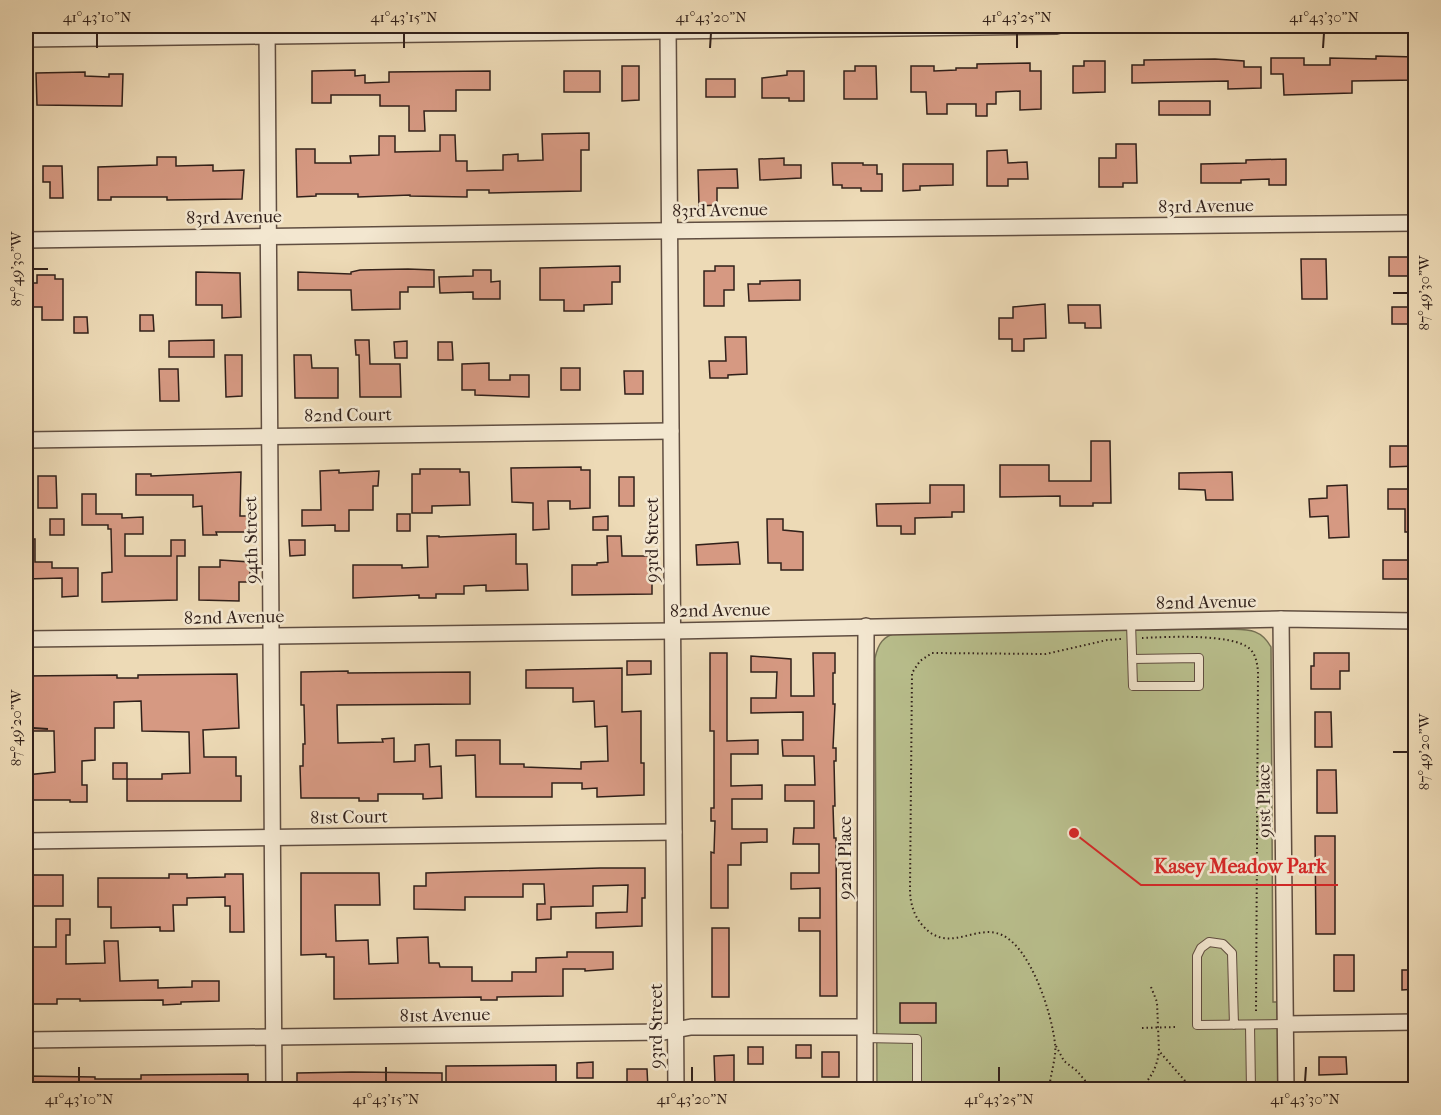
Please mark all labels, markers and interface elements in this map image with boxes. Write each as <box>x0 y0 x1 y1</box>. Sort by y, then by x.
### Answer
text: 41°43'10"N <box>63 8 132 26</box>
text: 41°43'15"N <box>371 8 438 26</box>
text: 41°43'20"N <box>675 8 747 26</box>
text: 41°43'25"N <box>982 8 1052 26</box>
text: 41°43'30"N <box>1289 8 1359 26</box>
street label: 83rd Avenue <box>1158 195 1254 218</box>
street label: 83rd Avenue <box>672 199 768 222</box>
street label: 83rd Avenue <box>186 206 282 229</box>
text: 87°49'30"W <box>7 230 25 307</box>
text: 87°49'30"W <box>1415 254 1433 331</box>
street label: 82nd Court <box>304 404 393 427</box>
street label: 94th Street <box>240 495 263 584</box>
street label: 93rd Street <box>642 497 663 583</box>
street label: 82nd Avenue <box>1156 591 1256 614</box>
street label: 82nd Avenue <box>670 599 770 622</box>
street label: 82nd Avenue <box>184 606 284 629</box>
text: 87°49'20"W <box>7 688 25 766</box>
text: 87°49'20"W <box>1415 712 1433 790</box>
street label: 91st Place <box>1253 764 1276 838</box>
street label: 81st Court <box>310 806 389 829</box>
street label: 92nd Place <box>835 816 856 900</box>
callout: Kasey Meadow Park <box>1141 847 1338 885</box>
text: Kasey Meadow Park <box>1154 855 1327 878</box>
street label: 93rd Street <box>646 983 667 1069</box>
street label: 81st Avenue <box>400 1004 491 1027</box>
text: 41°43'10"N <box>45 1090 114 1108</box>
text: 41°43'15"N <box>353 1090 420 1108</box>
text: 41°43'20"N <box>656 1090 728 1108</box>
text: 41°43'25"N <box>964 1090 1034 1108</box>
text: 41°43'30"N <box>1270 1090 1340 1108</box>

